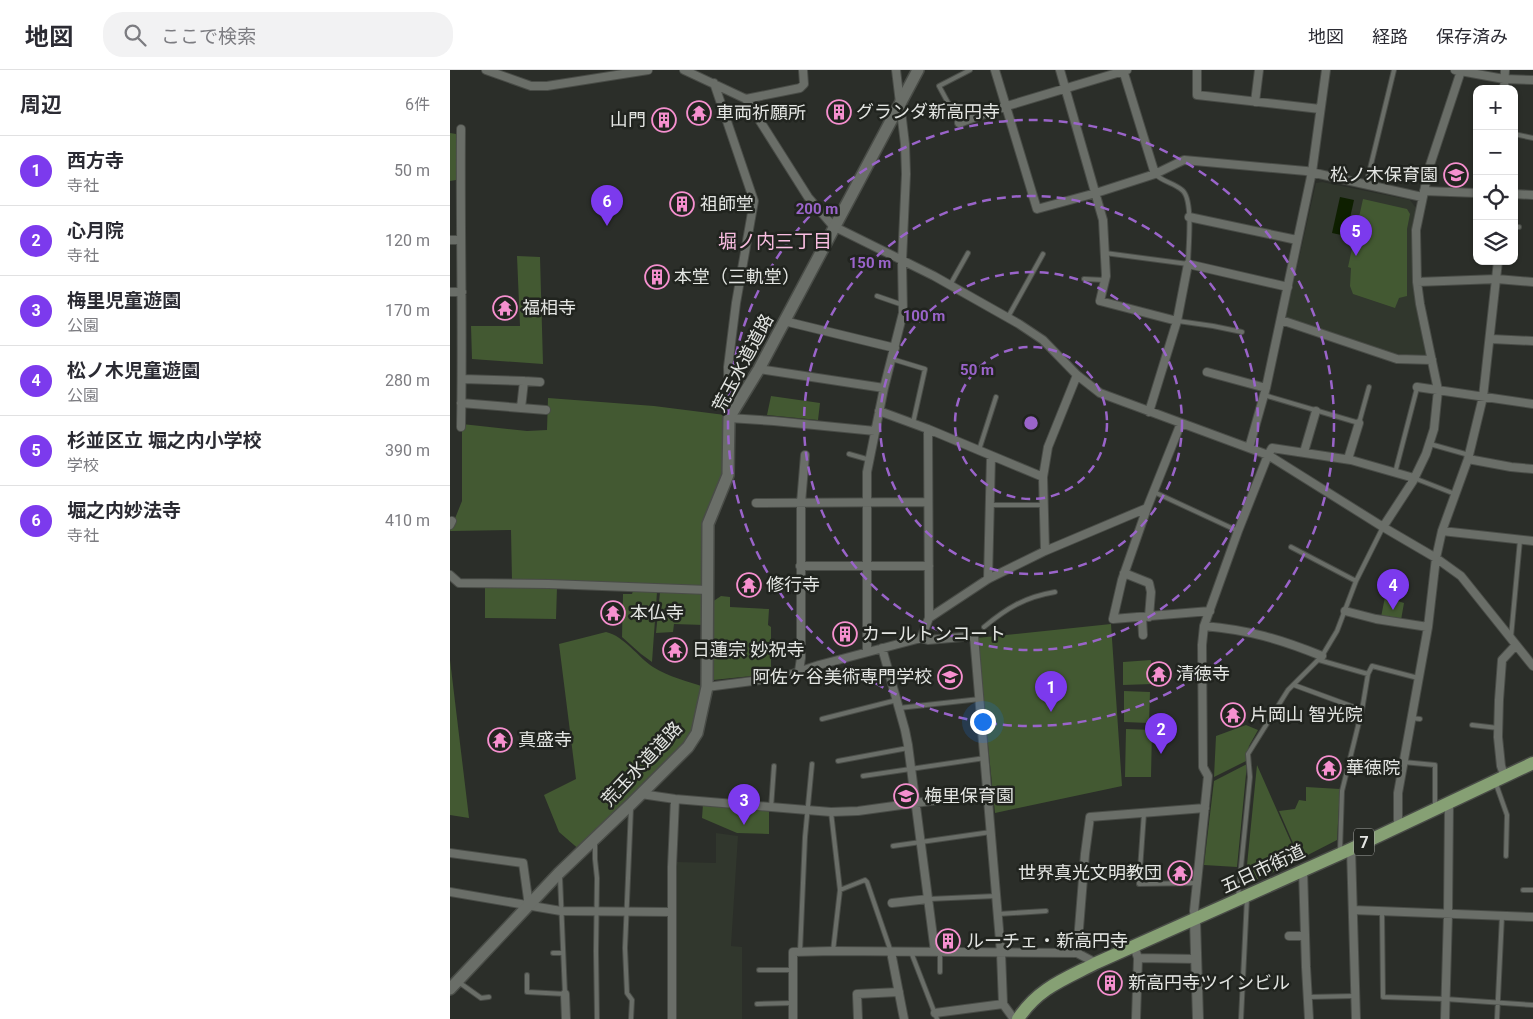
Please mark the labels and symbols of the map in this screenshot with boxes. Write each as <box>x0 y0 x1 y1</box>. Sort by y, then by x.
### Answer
building icon: グランダ新高円寺 <box>826 99 852 125</box>
temple icon: 車両祈願所 <box>686 100 712 126</box>
place label: グランダ新高円寺 <box>856 101 1000 122</box>
place label: 車両祈願所 <box>716 102 806 123</box>
building icon: 山門 <box>651 107 677 133</box>
place label: 山門 <box>610 109 646 130</box>
school or university icon: 松ノ木保育園 <box>1443 162 1469 188</box>
place label: 松ノ木保育園 <box>1330 164 1438 185</box>
pin: 6 <box>591 185 623 226</box>
building icon: 祖師堂 <box>669 191 695 217</box>
place label: 祖師堂 <box>700 193 754 214</box>
text: 200 m <box>796 200 838 218</box>
pin: 5 <box>1340 215 1372 256</box>
district label: 堀ノ内三丁目 <box>718 230 832 253</box>
text: 150 m <box>849 254 891 272</box>
building icon: 本堂（三軌堂） <box>644 264 670 290</box>
place label: 本堂（三軌堂） <box>674 266 800 287</box>
temple icon: 福相寺 <box>492 295 518 321</box>
place label: 福相寺 <box>522 297 576 318</box>
text: 100 m <box>903 307 945 325</box>
street label: 荒玉水道道路 <box>708 310 777 415</box>
text: 50 m <box>960 361 994 379</box>
centre of rings <box>1022 414 1040 432</box>
pin: 4 <box>1377 569 1409 610</box>
temple icon: 修行寺 <box>736 572 762 598</box>
place label: 修行寺 <box>766 574 820 595</box>
temple icon: 本仏寺 <box>600 600 626 626</box>
place label: 本仏寺 <box>630 602 684 623</box>
building icon: カールトンコート <box>832 621 858 647</box>
place label: カールトンコート <box>862 623 1006 644</box>
temple icon: 日蓮宗 妙祝寺 <box>662 637 688 663</box>
place label: 日蓮宗 妙祝寺 <box>692 639 804 660</box>
temple icon: 清徳寺 <box>1146 661 1172 687</box>
place label: 清徳寺 <box>1176 663 1230 684</box>
school or university icon: 阿佐ヶ谷美術専門学校 <box>937 664 963 690</box>
place label: 阿佐ヶ谷美術専門学校 <box>752 666 932 687</box>
pin: 1 <box>1035 671 1067 712</box>
temple icon: 片岡山 智光院 <box>1220 702 1246 728</box>
place label: 片岡山 智光院 <box>1250 704 1362 725</box>
your location <box>970 709 996 735</box>
pin: 2 <box>1145 713 1177 754</box>
street label: 荒玉水道道路 <box>597 717 686 810</box>
temple icon: 真盛寺 <box>487 727 513 753</box>
place label: 真盛寺 <box>518 729 572 750</box>
temple icon: 華徳院 <box>1316 755 1342 781</box>
place label: 華徳院 <box>1346 757 1400 778</box>
school or university icon: 梅里保育園 <box>893 783 919 809</box>
pin: 3 <box>728 784 760 825</box>
place label: 梅里保育園 <box>924 785 1014 806</box>
road number: 7 <box>1354 829 1374 856</box>
street label: 五日市街道 <box>1218 840 1308 897</box>
temple icon: 世界真光文明教団 <box>1167 860 1193 886</box>
place label: 世界真光文明教団 <box>1018 862 1162 883</box>
building icon: ルーチェ・新高円寺 <box>935 928 961 954</box>
place label: ルーチェ・新高円寺 <box>966 930 1128 951</box>
building icon: 新高円寺ツインビル <box>1097 970 1123 996</box>
place label: 新高円寺ツインビル <box>1128 972 1290 993</box>

